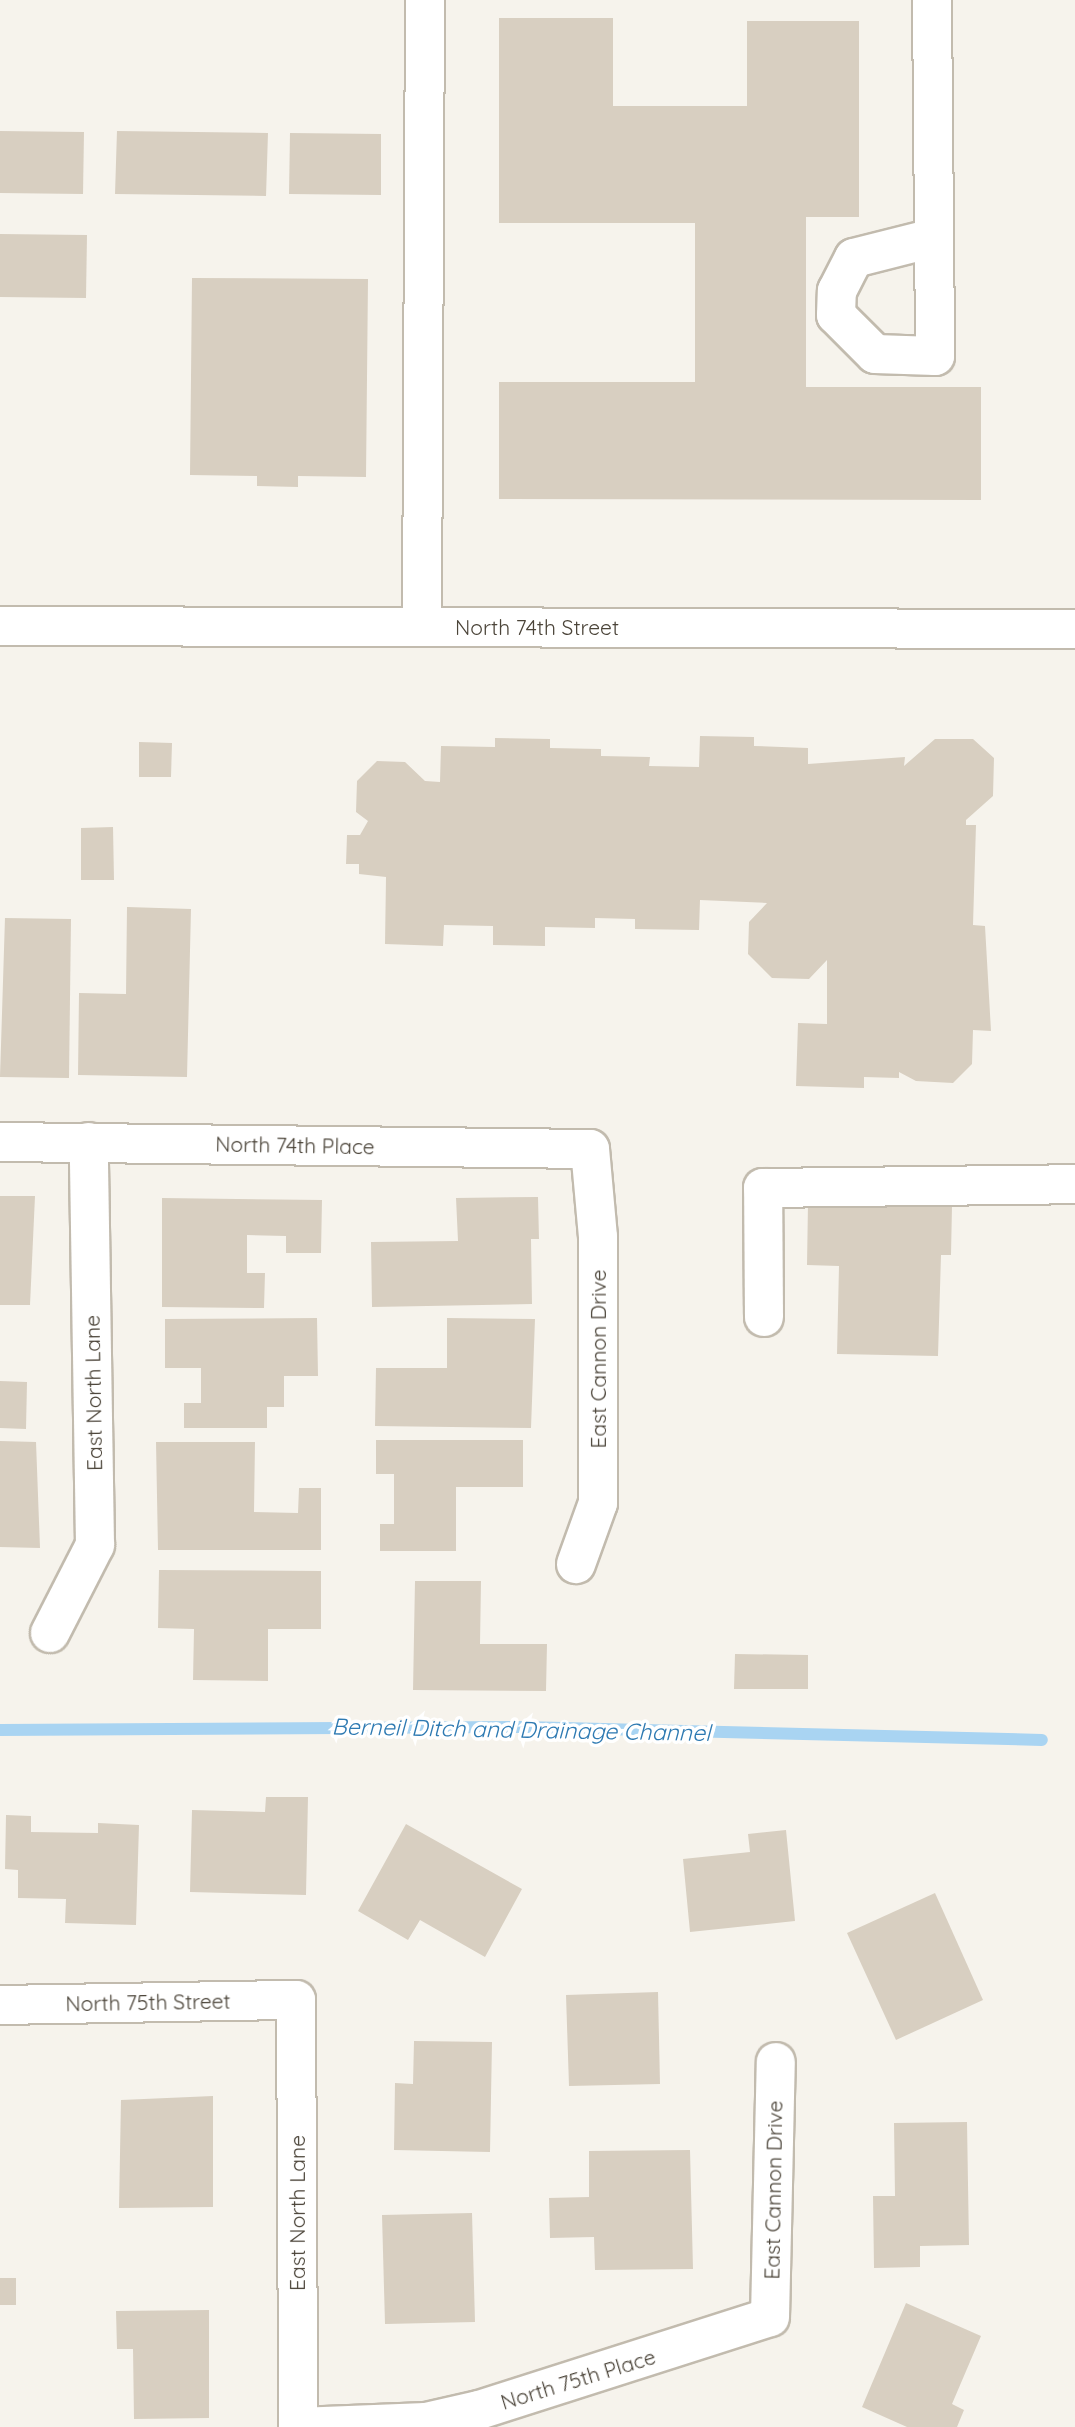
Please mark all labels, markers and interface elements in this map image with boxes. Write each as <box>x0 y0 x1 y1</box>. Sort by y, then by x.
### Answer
street label: North 74th Street <box>455 614 619 640</box>
street label: North 74th Place <box>215 1131 375 1159</box>
street label: East Cannon Drive <box>585 1269 611 1449</box>
street label: East North Lane <box>79 1315 107 1471</box>
water label: Berneil Ditch and Drainage Channel <box>331 1713 711 1747</box>
street label: North 75th Street <box>65 1988 231 2016</box>
street label: East Cannon Drive <box>759 2100 787 2280</box>
street label: East North Lane <box>284 2135 310 2291</box>
street label: North 75th Place <box>498 2343 658 2415</box>

